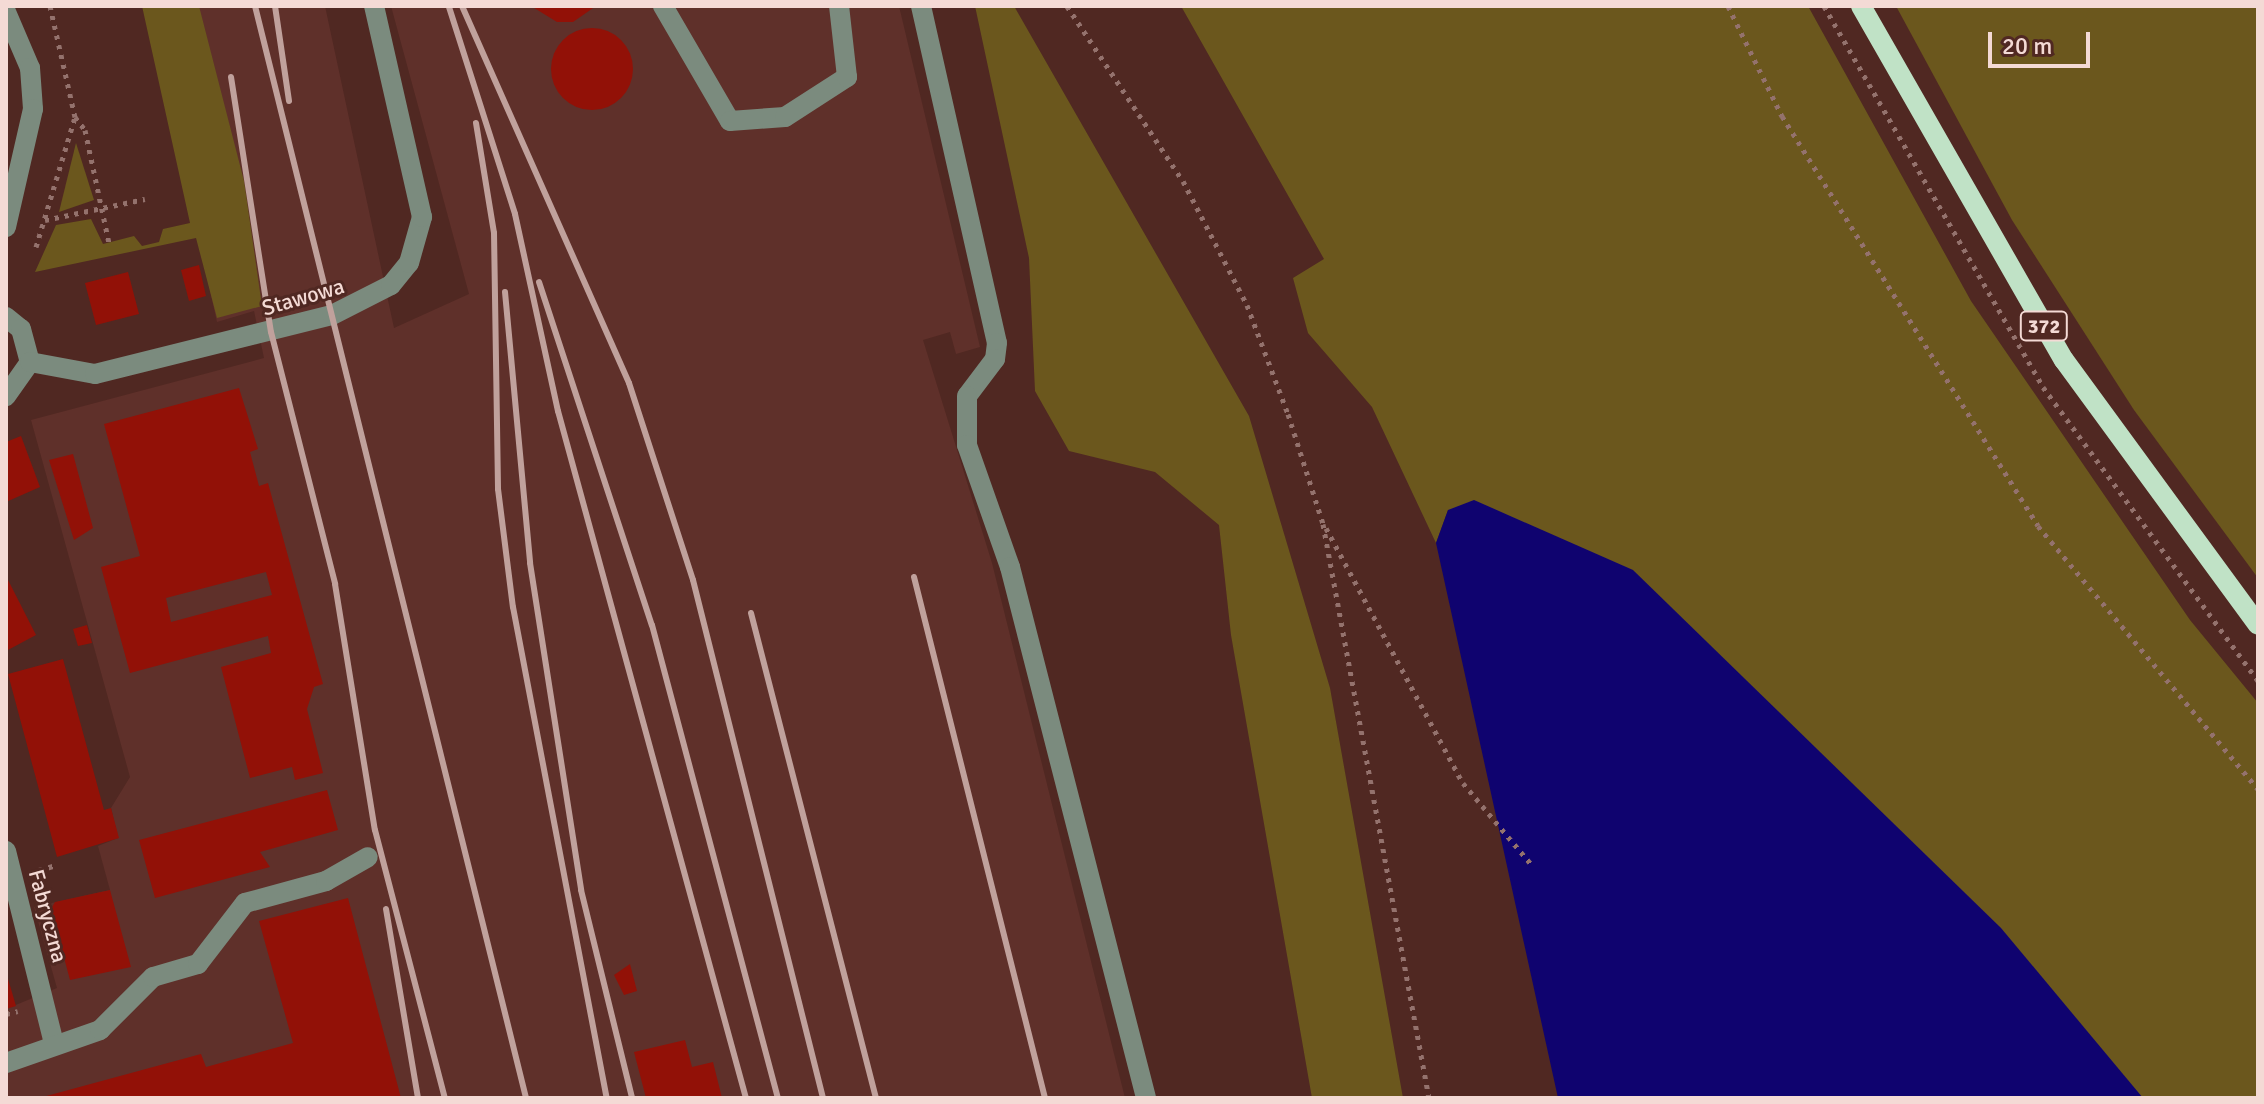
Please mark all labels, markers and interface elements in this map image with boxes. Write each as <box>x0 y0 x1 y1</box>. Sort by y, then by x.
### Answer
scale bar <box>1992 16 2094 66</box>
text: 20 m <box>2002 31 2052 61</box>
street label: Stawowa <box>259 273 347 321</box>
road number: 372 <box>2018 310 2070 342</box>
street label: Fabryczna <box>23 866 73 966</box>

